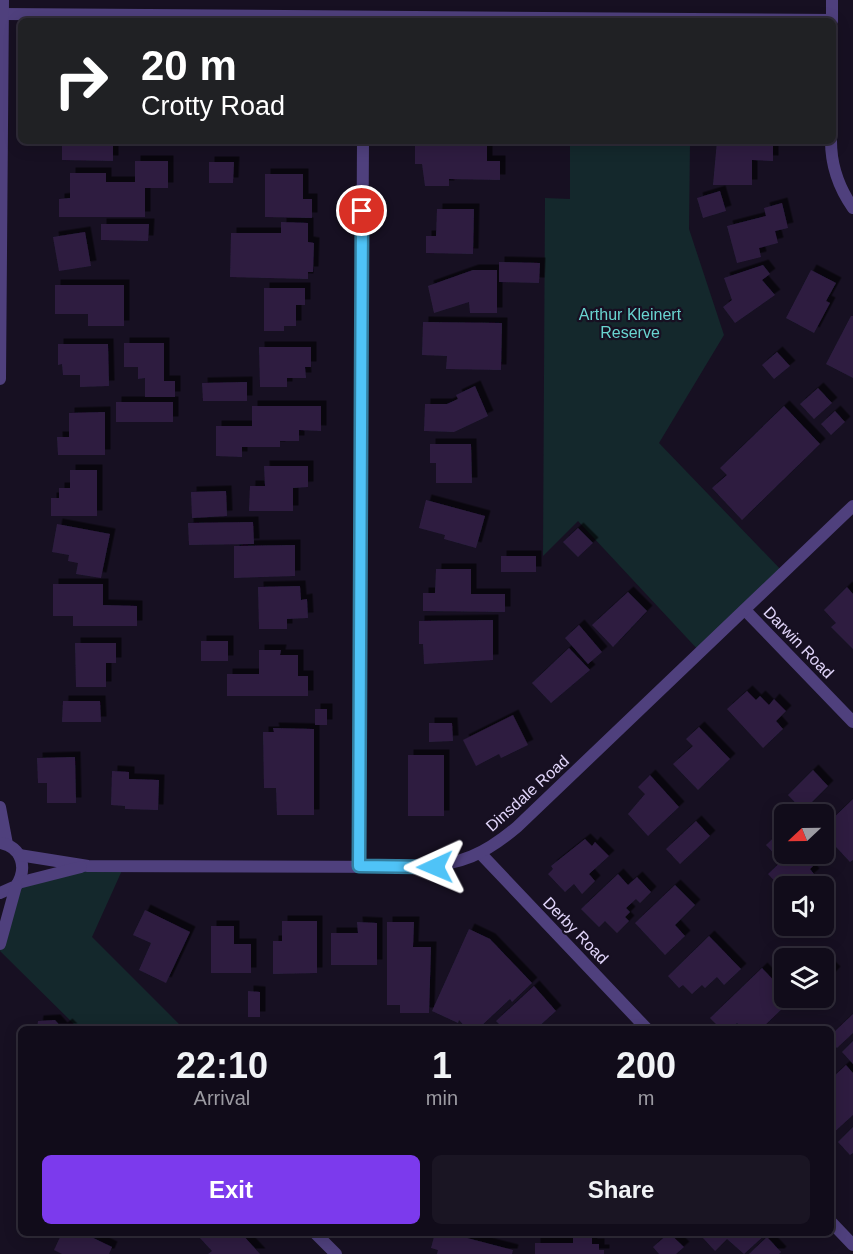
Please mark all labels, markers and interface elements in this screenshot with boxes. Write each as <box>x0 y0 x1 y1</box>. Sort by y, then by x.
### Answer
icon: right <box>42 42 120 120</box>
text: 20 m <box>141 42 237 89</box>
text: Crotty Road <box>141 91 285 121</box>
pin <box>336 185 387 236</box>
icon: arrive <box>345 194 378 227</box>
park label: Arthur Kleinert Reserve <box>579 306 682 341</box>
street label: Darwin Road <box>760 603 837 682</box>
street label: Dinsdale Road <box>483 752 572 835</box>
north arrow <box>774 804 834 864</box>
map controls <box>774 804 834 1008</box>
position arrow <box>403 835 467 899</box>
button: sound <box>774 876 834 936</box>
street label: Derby Road <box>540 894 611 967</box>
button: layers <box>774 948 834 1008</box>
text: 22:10 <box>176 1045 268 1086</box>
text: 1 <box>432 1045 452 1086</box>
text: 200 <box>616 1045 676 1086</box>
text: Arrival <box>194 1087 250 1109</box>
text: min <box>426 1087 458 1109</box>
text: m <box>638 1087 654 1109</box>
button: Exit <box>42 1155 420 1224</box>
button: Share <box>432 1155 810 1224</box>

